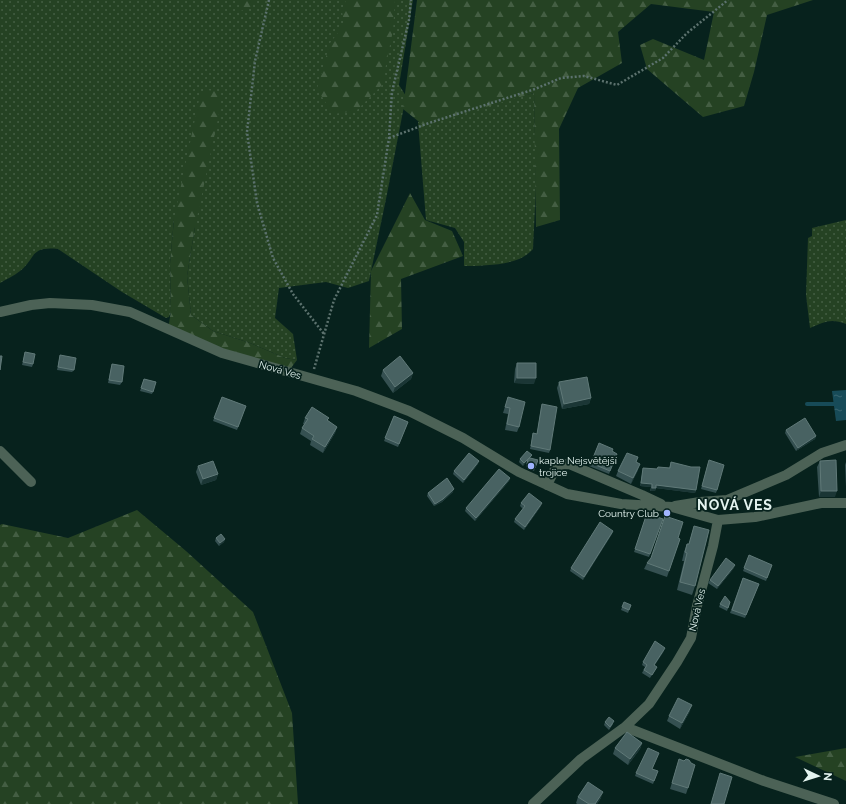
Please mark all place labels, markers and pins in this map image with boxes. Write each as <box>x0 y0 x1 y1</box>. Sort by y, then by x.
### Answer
place label: kaple Nejsvětější trojice <box>539 455 618 478</box>
marker: kaple Nejsvětější trojice <box>526 461 536 471</box>
place label: Country Club <box>598 508 659 519</box>
marker: Country Club <box>662 508 672 518</box>

